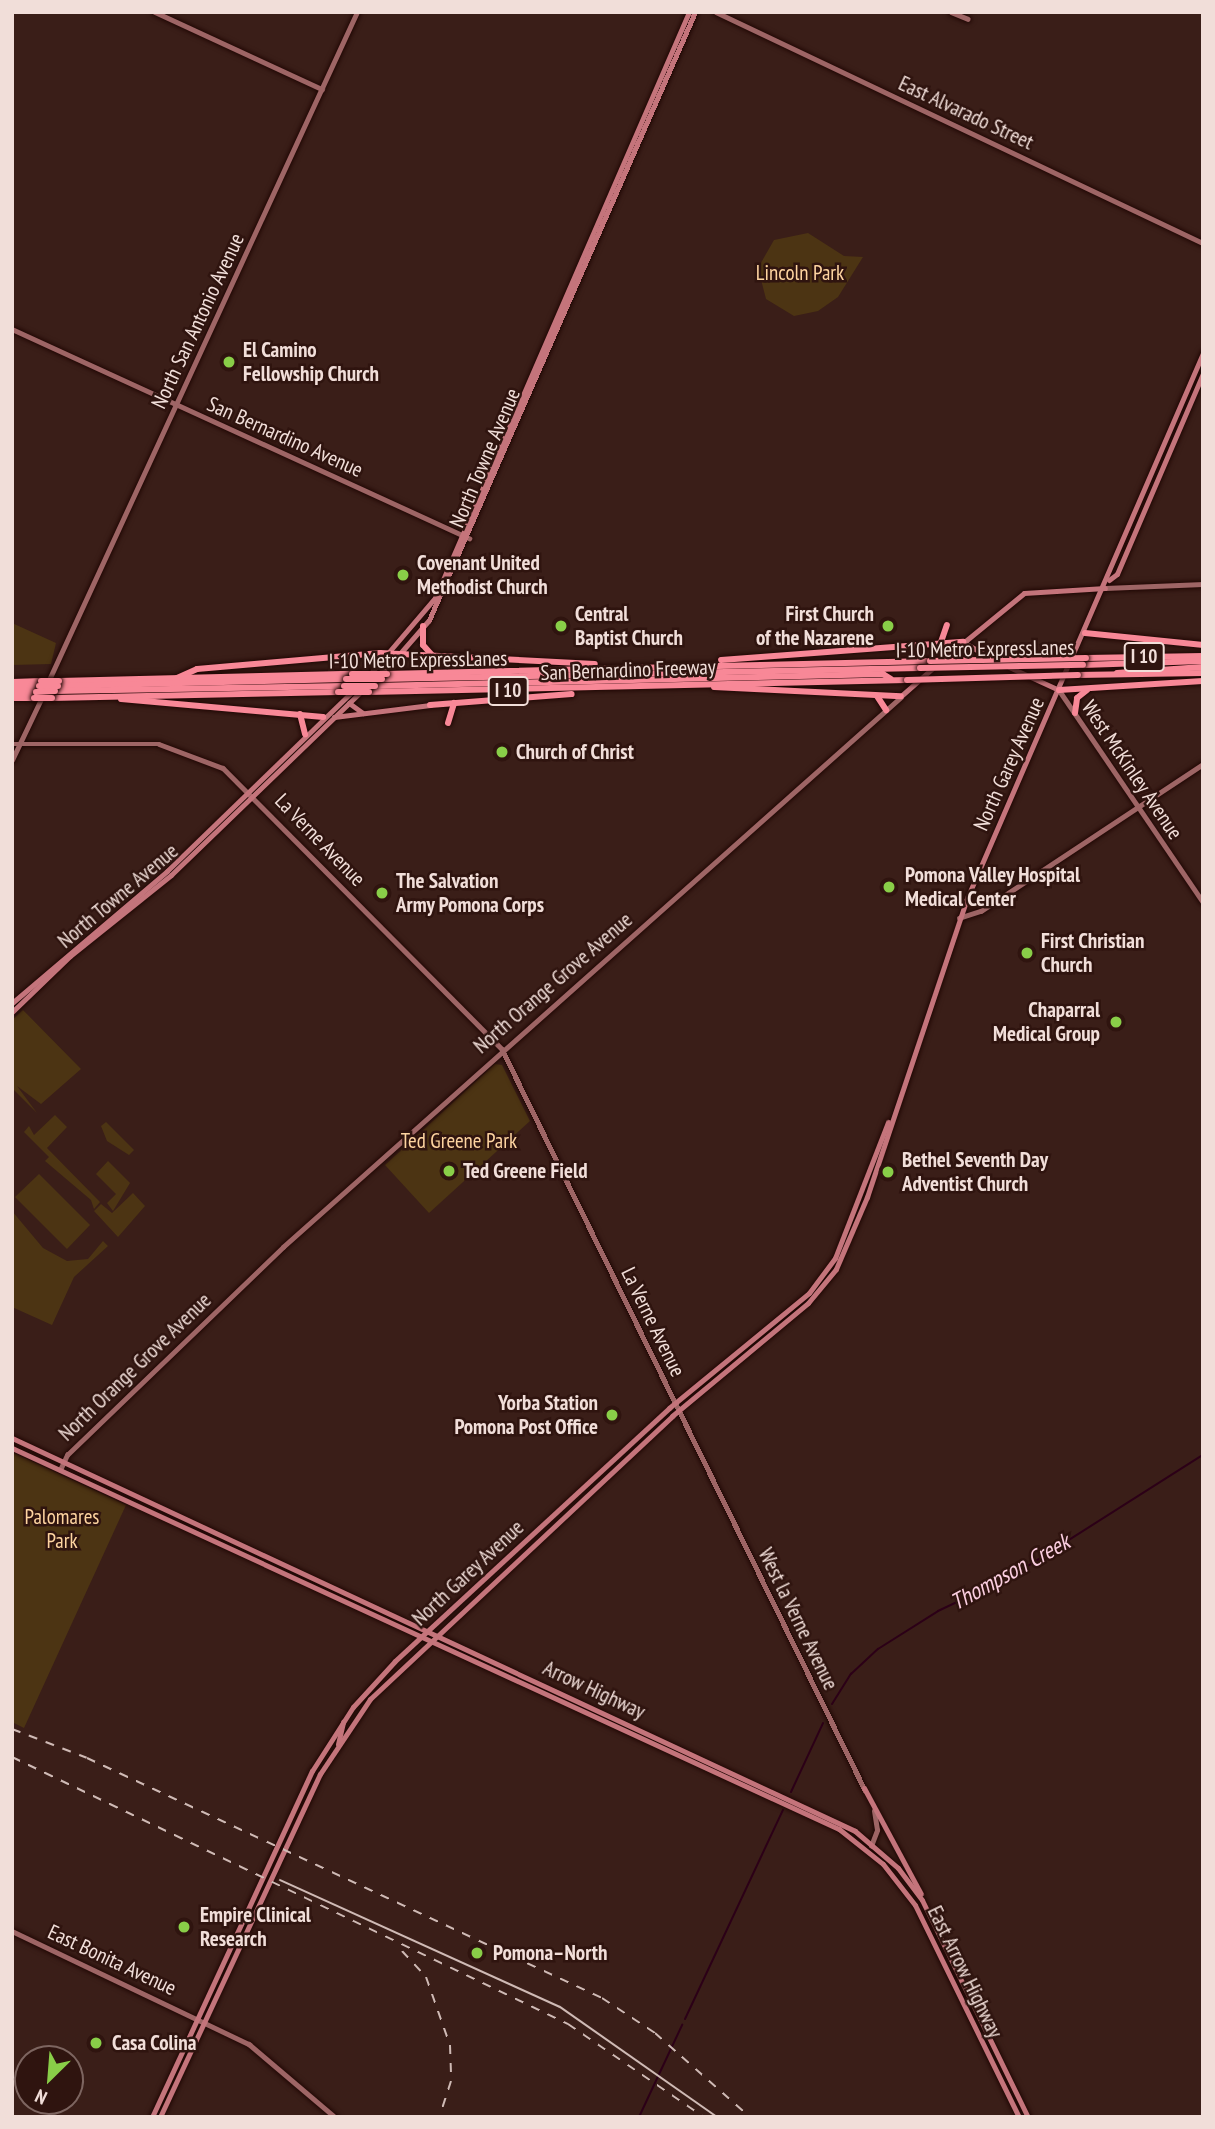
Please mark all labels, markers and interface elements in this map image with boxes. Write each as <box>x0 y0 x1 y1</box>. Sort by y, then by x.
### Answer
street label: East Alvarado Street <box>894 71 1038 155</box>
street label: North San Antonio Avenue <box>146 229 250 413</box>
park label: Lincoln Park <box>756 260 844 286</box>
place label: El Camino Fellowship Church <box>243 337 379 387</box>
marker: El Camino Fellowship Church <box>221 354 237 370</box>
street label: North Towne Avenue <box>444 384 526 532</box>
street label: San Bernardino Avenue <box>203 391 367 483</box>
place label: Covenant United Methodist Church <box>417 550 548 600</box>
marker: Covenant United Methodist Church <box>395 567 411 583</box>
place label: Central Baptist Church <box>575 601 683 651</box>
place label: First Church of the Nazarene <box>756 601 874 651</box>
marker: Central Baptist Church <box>553 618 569 634</box>
marker: First Church of the Nazarene <box>880 618 896 634</box>
street label: I-10 Metro ExpressLanes <box>895 635 1075 663</box>
road number: I 10 <box>1123 642 1165 672</box>
street label: I-10 Metro ExpressLanes <box>328 646 508 674</box>
street label: San Bernardino Freeway <box>540 654 716 686</box>
road number: I 10 <box>487 676 529 706</box>
street label: North Garey Avenue <box>968 693 1050 835</box>
street label: West McKinley Avenue <box>1076 695 1188 845</box>
place label: Church of Christ <box>516 739 634 765</box>
marker: Church of Christ <box>494 744 510 760</box>
street label: La Verne Avenue <box>269 788 371 892</box>
street label: North Towne Avenue <box>52 838 184 954</box>
place label: Pomona Valley Hospital Medical Center <box>905 862 1081 912</box>
place label: The Salvation Army Pomona Corps <box>396 868 545 918</box>
marker: Pomona Valley Hospital Medical Center <box>879 877 899 897</box>
marker: The Salvation Army Pomona Corps <box>374 885 390 901</box>
street label: North Orange Grove Avenue <box>468 907 638 1059</box>
place label: First Christian Church <box>1041 928 1145 978</box>
marker: First Christian Church <box>1019 945 1035 961</box>
place label: Chaparral Medical Group <box>993 997 1100 1047</box>
marker: Chaparral Medical Group <box>1106 1012 1126 1032</box>
park label: Ted Greene Park <box>401 1128 517 1154</box>
place label: Bethel Seventh Day Adventist Church <box>902 1147 1048 1197</box>
place label: Ted Greene Field <box>463 1158 588 1184</box>
marker: Ted Greene Field <box>441 1163 457 1179</box>
marker: Bethel Seventh Day Adventist Church <box>880 1164 896 1180</box>
street label: La Verne Avenue <box>615 1263 691 1381</box>
street label: North Orange Grove Avenue <box>53 1288 217 1446</box>
place label: Yorba Station Pomona Post Office <box>454 1390 598 1440</box>
marker: Yorba Station Pomona Post Office <box>604 1407 620 1423</box>
park label: Palomares Park <box>25 1504 99 1554</box>
street label: North Garey Avenue <box>407 1515 529 1631</box>
water label: Thompson Creek <box>945 1528 1075 1616</box>
street label: West la Verne Avenue <box>753 1544 843 1694</box>
street label: Arrow Highway <box>539 1655 649 1725</box>
street label: East Arrow Highway <box>922 1901 1008 2043</box>
place label: Empire Clinical Research <box>200 1902 311 1952</box>
marker: Empire Clinical Research <box>174 1917 194 1937</box>
street label: East Bonita Avenue <box>44 1919 180 2001</box>
place label: Pomona–North <box>493 1940 607 1966</box>
marker: Pomona–North <box>467 1943 487 1963</box>
place label: Casa Colina <box>112 2030 197 2056</box>
marker: Casa Colina <box>86 2033 106 2053</box>
north arrow <box>14 2045 84 2115</box>
text: N <box>31 2084 51 2110</box>

